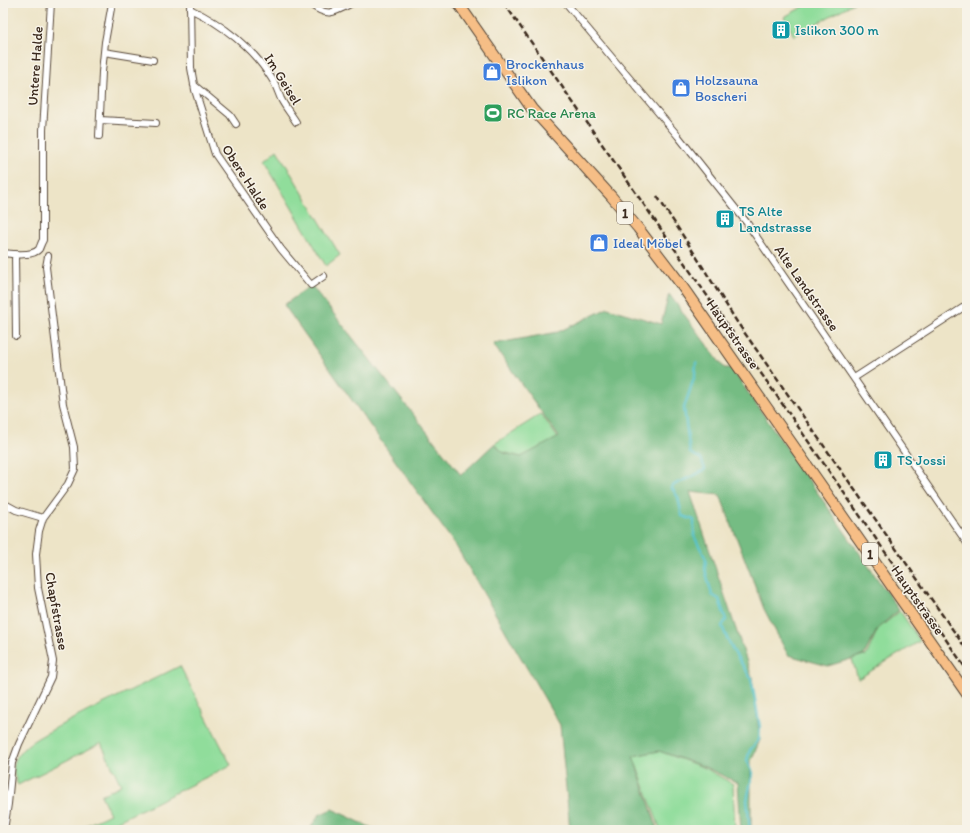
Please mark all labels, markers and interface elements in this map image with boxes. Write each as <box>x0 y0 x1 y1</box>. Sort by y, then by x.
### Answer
building icon: Islikon 300 m <box>770 19 792 41</box>
place label: Islikon 300 m <box>795 22 879 39</box>
street label: Untere Halde <box>24 25 47 106</box>
street label: Im Geisel <box>260 51 305 108</box>
place label: Brockenhaus Islikon <box>506 56 584 89</box>
shop icon: Brockenhaus Islikon <box>481 61 503 83</box>
place label: Holzsauna Boscheri <box>695 72 759 105</box>
shop icon: Holzsauna Boscheri <box>670 77 692 99</box>
sports icon: RC Race Arena <box>482 102 504 124</box>
place label: RC Race Arena <box>507 105 597 122</box>
street label: Obere Halde <box>218 141 273 213</box>
road number: 1 <box>617 202 633 224</box>
place label: TS Alte Landstrasse <box>739 203 812 236</box>
building icon: TS Alte Landstrasse <box>714 208 736 230</box>
shop icon: Ideal Möbel <box>588 232 610 254</box>
place label: Ideal Möbel <box>613 235 683 252</box>
street label: Alte Landstrasse <box>771 242 843 335</box>
street label: Hauptstrasse <box>703 296 763 372</box>
building icon: TS Jossi <box>872 449 894 471</box>
place label: TS Jossi <box>897 452 946 469</box>
road number: 1 <box>862 543 878 565</box>
street label: Hauptstrasse <box>888 562 948 638</box>
street label: Chapfstrasse <box>41 571 72 652</box>

